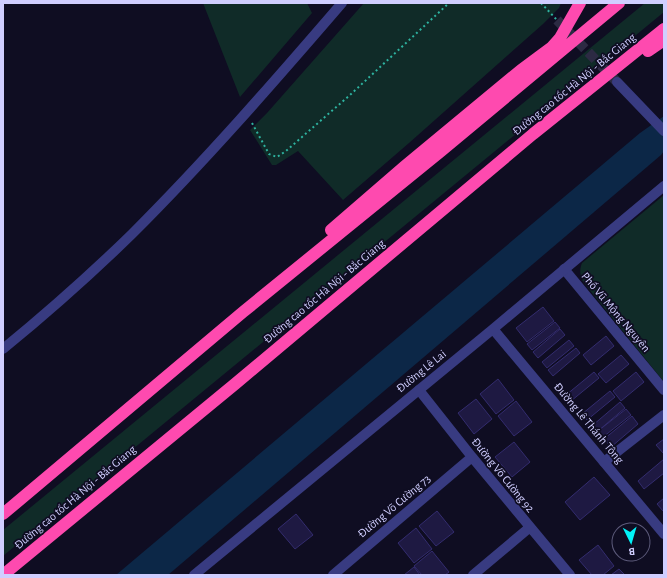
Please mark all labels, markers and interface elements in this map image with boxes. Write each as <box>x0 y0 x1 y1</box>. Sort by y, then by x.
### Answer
street label: Đường cao tốc Hà Nội - Bắc Giang <box>510 31 638 137</box>
street label: Đường cao tốc Hà Nội - Bắc Giang <box>261 237 387 345</box>
street label: Phố Vũ Mộng Nguyên <box>578 270 653 355</box>
street label: Đường Lê Lai <box>394 347 448 395</box>
street label: Đường Lê Thánh Tông <box>552 380 626 466</box>
street label: Đường Võ Cường 92 <box>469 435 537 515</box>
street label: Đường cao tốc Hà Nội - Bắc Giang <box>12 443 138 551</box>
street label: Đường Võ Cường 73 <box>355 472 433 540</box>
north arrow <box>611 522 651 562</box>
text: B <box>628 546 635 557</box>

